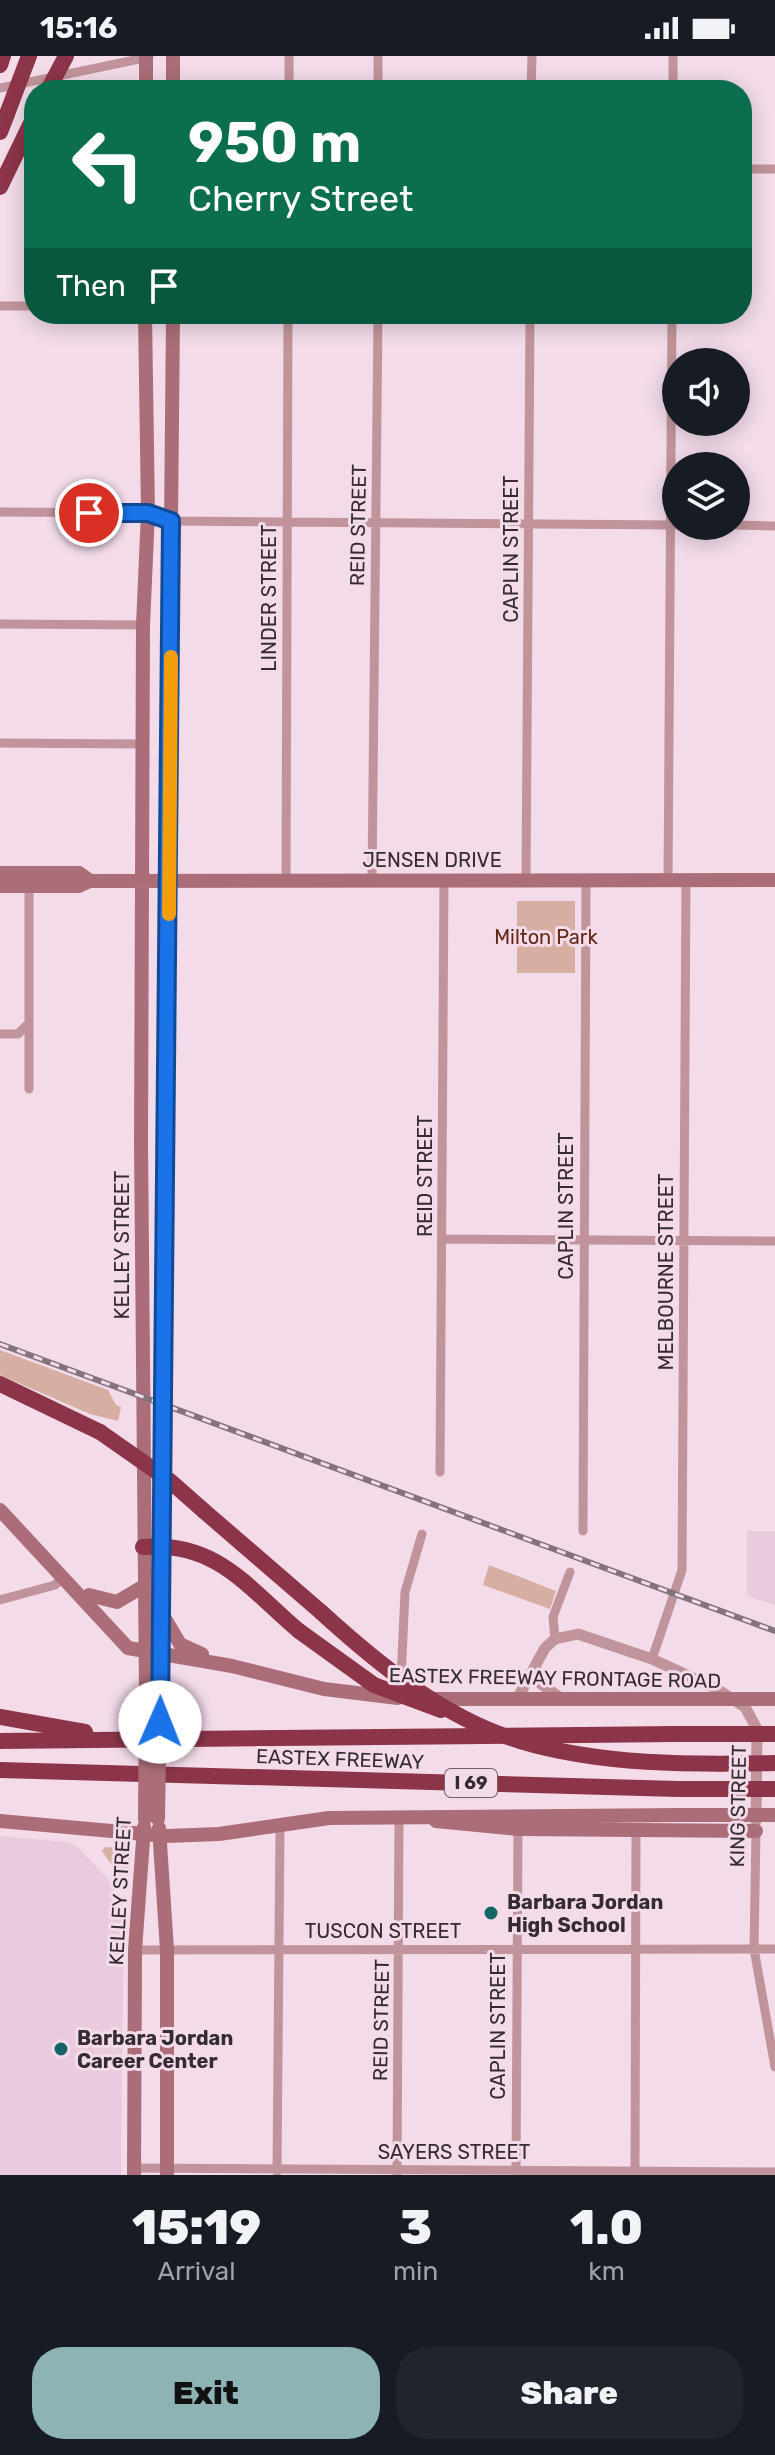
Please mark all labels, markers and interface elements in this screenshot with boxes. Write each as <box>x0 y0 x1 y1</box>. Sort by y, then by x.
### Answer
text: 15:16 <box>40 10 118 46</box>
text: 950 m <box>188 110 361 176</box>
icon: left <box>56 112 160 216</box>
text: Cherry Street <box>188 177 413 220</box>
icon: arrive <box>142 264 186 308</box>
text: Then <box>56 268 126 304</box>
map controls <box>662 348 750 540</box>
button: sound <box>662 348 750 436</box>
button: layers <box>662 452 750 540</box>
street label: REID STREET <box>345 463 371 586</box>
street label: CAPLIN STREET <box>499 475 523 623</box>
pin <box>55 479 123 547</box>
icon: arrive <box>67 491 111 535</box>
street label: LINDER STREET <box>257 524 281 672</box>
street label: JENSEN DRIVE <box>362 848 502 872</box>
park label: Milton Park <box>494 925 598 949</box>
street label: REID STREET <box>413 1115 437 1237</box>
street label: CAPLIN STREET <box>554 1132 578 1280</box>
street label: KELLEY STREET <box>110 1170 134 1319</box>
street label: MELBOURNE STREET <box>654 1173 678 1370</box>
street label: EASTEX FREEWAY FRONTAGE ROAD <box>389 1663 721 1693</box>
position arrow <box>118 1680 202 1764</box>
street label: EASTEX FREEWAY <box>255 1744 425 1774</box>
street label: KING STREET <box>725 1744 751 1868</box>
road number: I 69 <box>445 1769 497 1797</box>
street label: KELLEY STREET <box>104 1816 136 1966</box>
place label: Barbara Jordan High School <box>507 1890 663 1937</box>
marker: Barbara Jordan High School <box>482 1904 500 1922</box>
street label: TUSCON STREET <box>305 1919 462 1943</box>
street label: CAPLIN STREET <box>486 1952 510 2100</box>
street label: REID STREET <box>368 1958 394 2081</box>
place label: Barbara Jordan Career Center <box>77 2026 233 2073</box>
marker: Barbara Jordan Career Center <box>52 2040 70 2058</box>
street label: SAYERS STREET <box>378 2140 531 2164</box>
text: 15:19 <box>132 2199 261 2256</box>
text: 3 <box>399 2199 432 2256</box>
text: 1.0 <box>570 2199 643 2256</box>
text: Arrival <box>157 2256 236 2287</box>
text: min <box>393 2256 438 2287</box>
text: km <box>588 2256 625 2287</box>
button: Exit <box>32 2347 380 2439</box>
button: Share <box>396 2347 743 2439</box>

